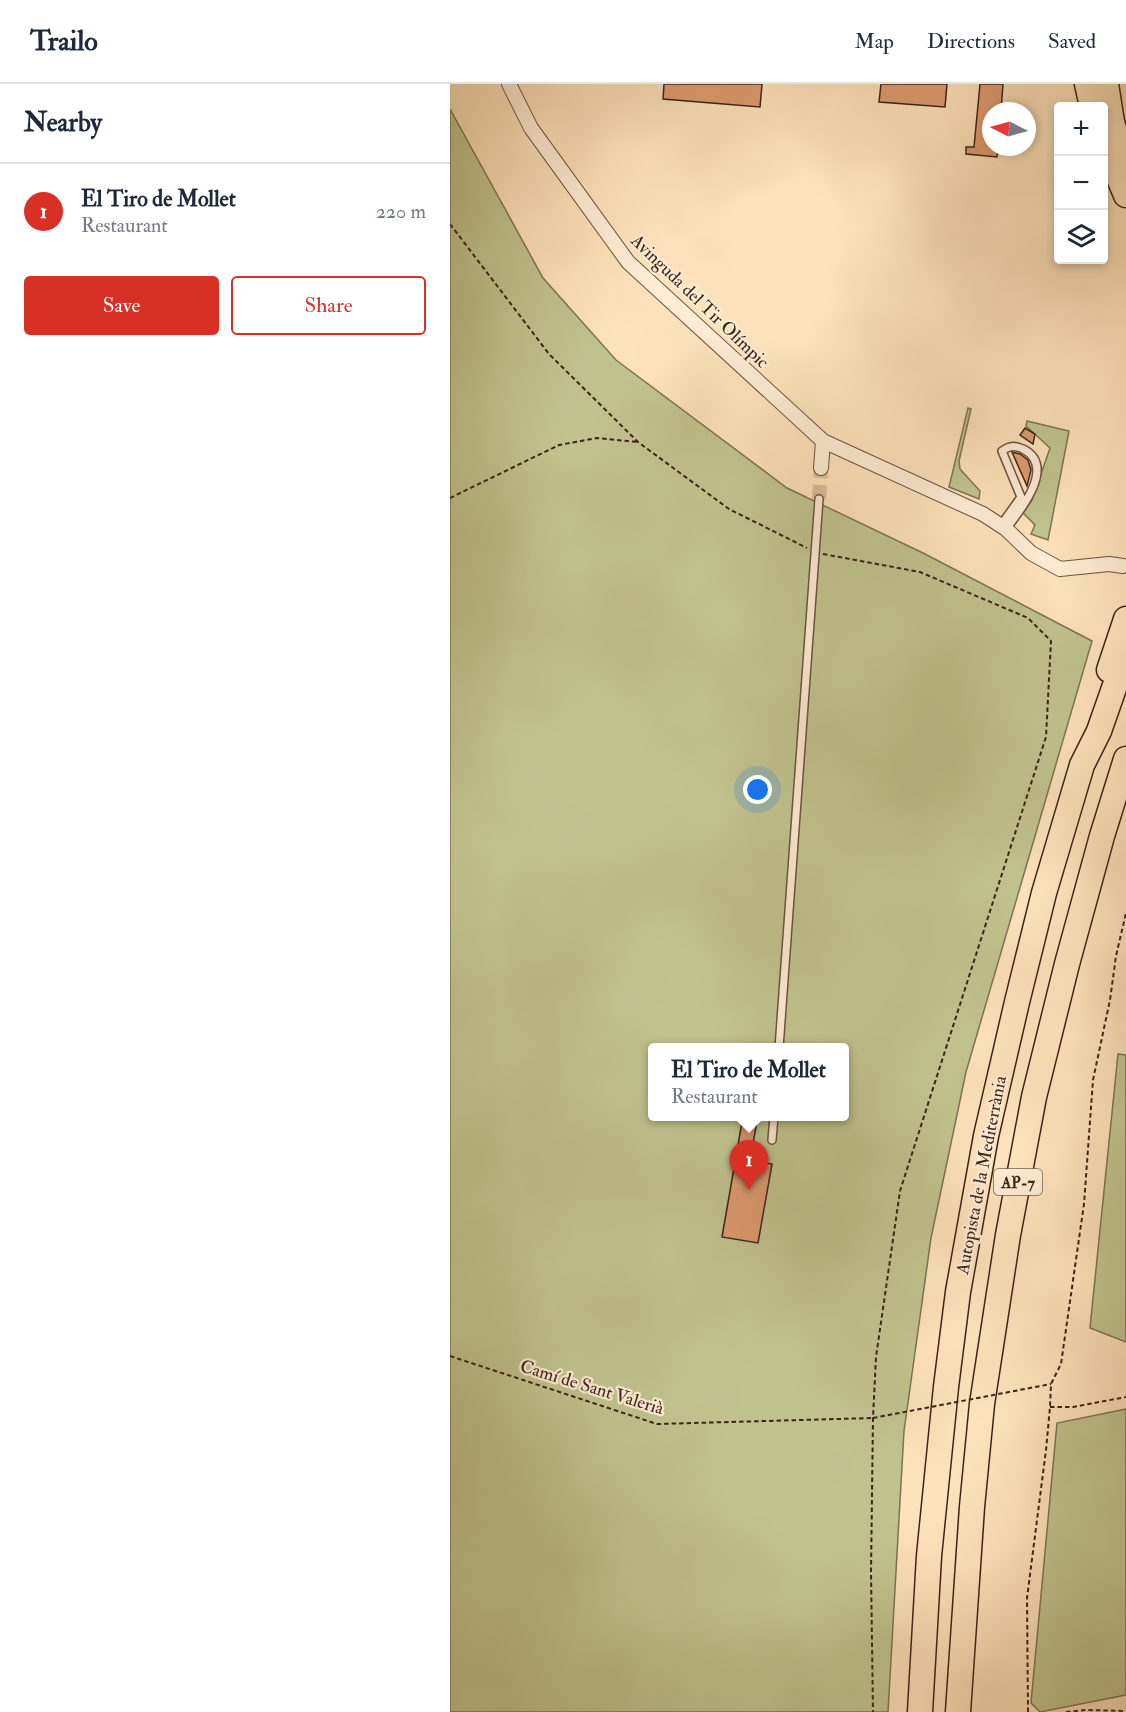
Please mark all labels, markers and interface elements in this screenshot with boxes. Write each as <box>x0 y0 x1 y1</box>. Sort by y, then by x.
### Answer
text: Trailo <box>30 24 98 59</box>
text: Map <box>854 28 894 55</box>
text: Directions <box>927 28 1015 55</box>
text: Saved <box>1048 28 1096 55</box>
north arrow <box>982 102 1036 156</box>
map controls <box>1054 102 1108 264</box>
button: + <box>1054 102 1108 156</box>
text: Nearby <box>24 107 102 139</box>
button: − <box>1054 156 1108 210</box>
text: El Tiro de Mollet <box>81 185 236 213</box>
text: 1 <box>40 199 47 224</box>
text: 220 m <box>376 199 426 224</box>
button: layers <box>1054 210 1108 264</box>
text: Restaurant <box>81 213 168 238</box>
street label: Avinguda del Tir Olímpic <box>625 229 774 373</box>
button: Save <box>24 276 219 335</box>
button: Share <box>231 276 426 335</box>
your location <box>743 775 772 804</box>
popup <box>648 1043 849 1121</box>
text: El Tiro de Mollet <box>671 1056 826 1084</box>
street label: Autopista de la Mediterrània <box>951 1073 1012 1277</box>
text: Restaurant <box>671 1084 758 1109</box>
pin: 1 <box>730 1140 768 1190</box>
road number: AP-7 <box>994 1169 1042 1195</box>
street label: Camí de Sant Valerià <box>517 1355 667 1420</box>

